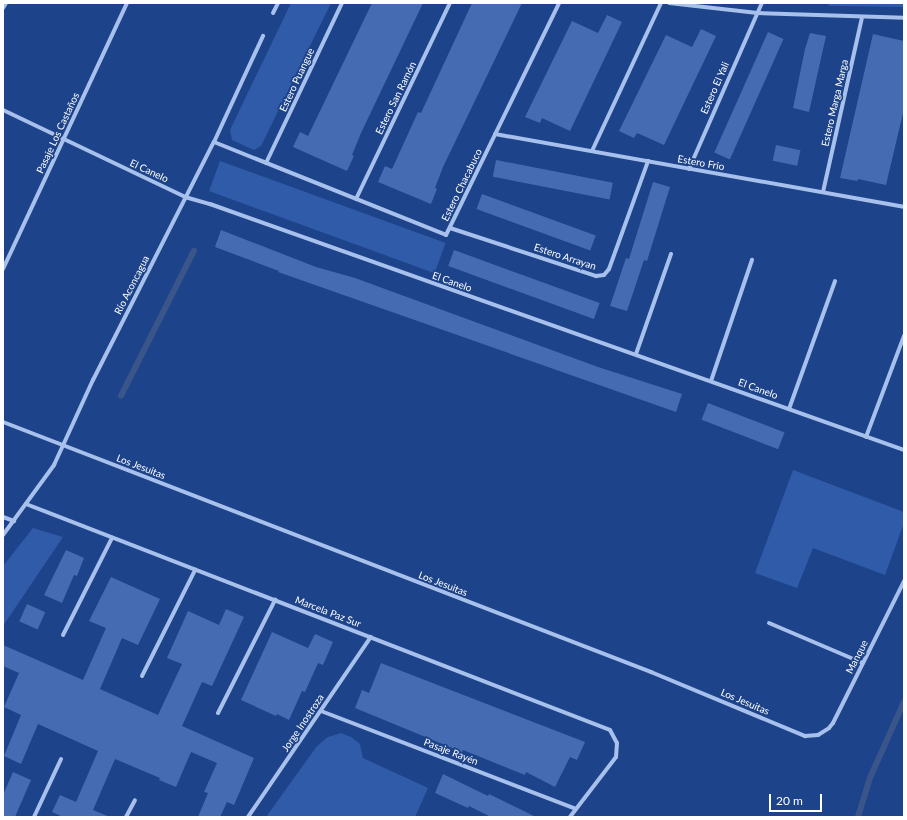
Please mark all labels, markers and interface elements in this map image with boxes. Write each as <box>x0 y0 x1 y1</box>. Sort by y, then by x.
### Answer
street label: Estero Puangue <box>277 46 317 114</box>
street label: Estero Marga Marga <box>819 58 851 148</box>
street label: Estero San Ramón <box>373 60 419 136</box>
street label: Estero El Yali <box>698 60 732 116</box>
street label: Pasaje Los Castaños <box>34 91 82 175</box>
street label: Estero Chacabuco <box>439 147 485 223</box>
street label: Estero Frio <box>677 153 725 173</box>
street label: El Canelo <box>128 157 170 185</box>
street label: Estero Arrayan <box>532 241 598 273</box>
street label: Río Aconcagua <box>112 253 152 317</box>
street label: El Canelo <box>431 270 473 294</box>
street label: El Canelo <box>737 376 779 402</box>
street label: Los Jesuitas <box>115 452 167 482</box>
street label: Los Jesuitas <box>417 569 469 599</box>
street label: Marcela Paz Sur <box>293 594 363 630</box>
street label: Manque <box>843 638 871 676</box>
street label: Los Jesuitas <box>719 686 771 718</box>
street label: Jorge Inostroza <box>279 692 327 754</box>
street label: Pasaje Rayén <box>422 736 480 768</box>
scale bar <box>771 786 824 812</box>
text: 20 m <box>776 793 803 808</box>

